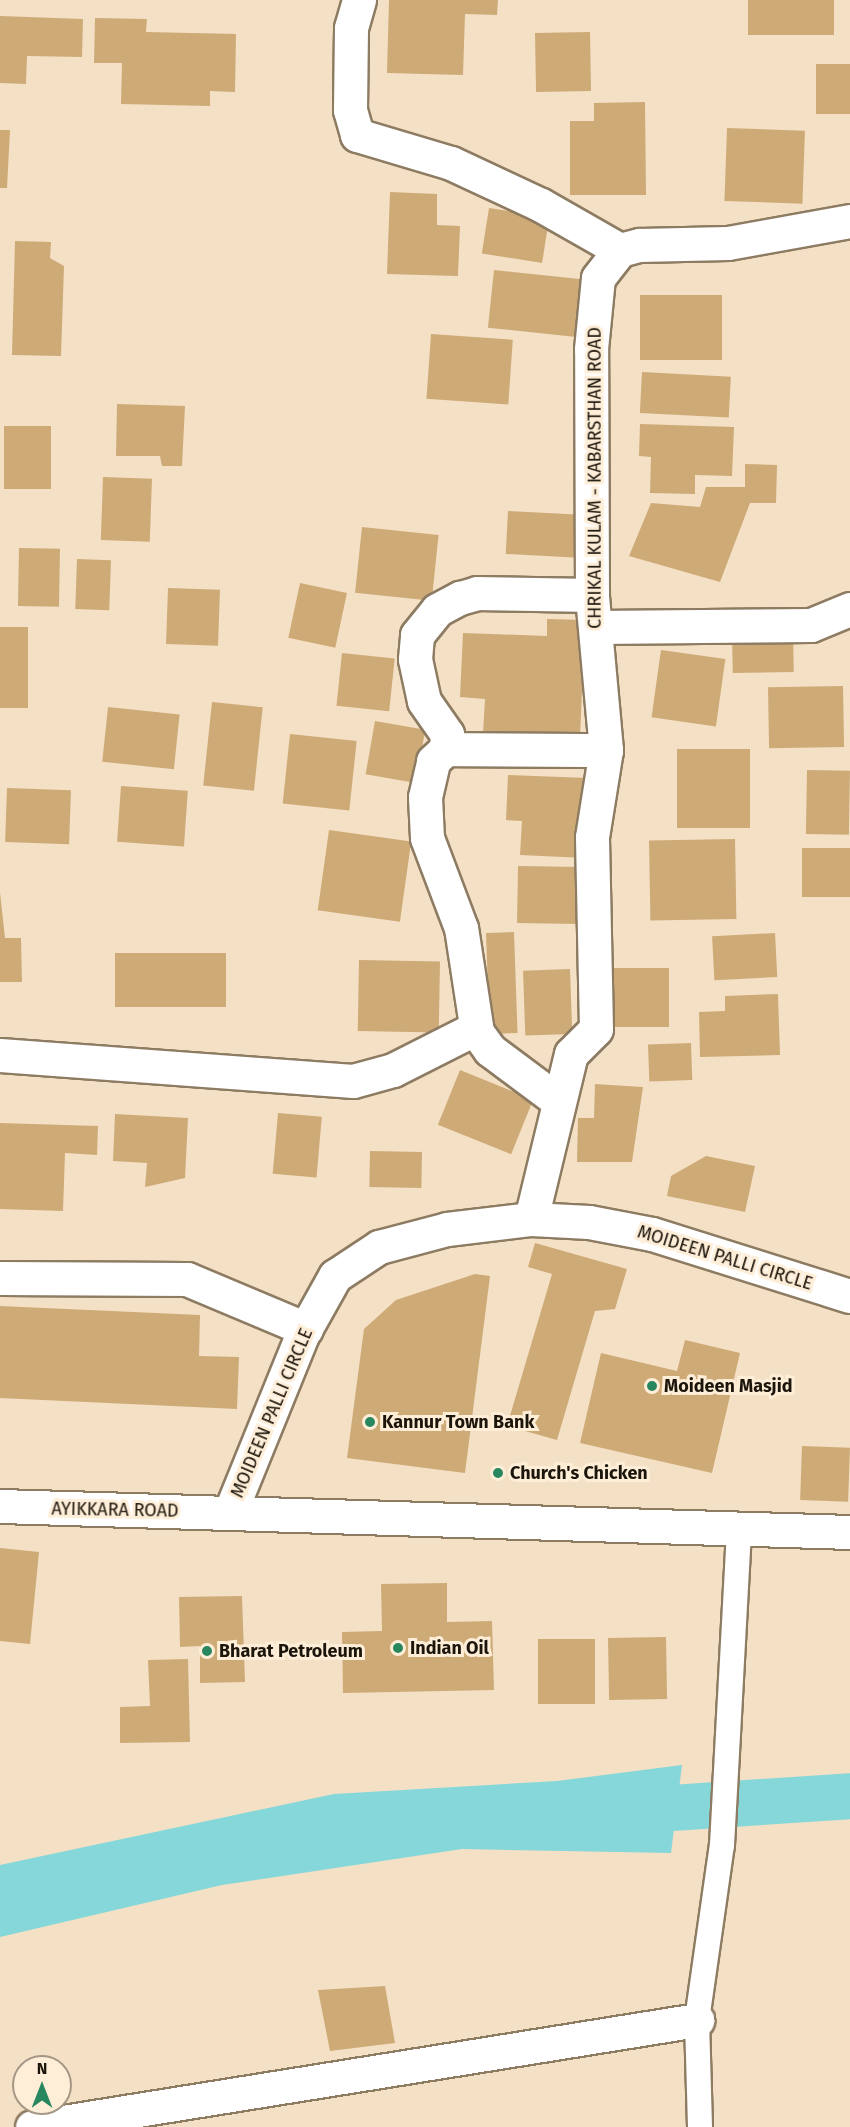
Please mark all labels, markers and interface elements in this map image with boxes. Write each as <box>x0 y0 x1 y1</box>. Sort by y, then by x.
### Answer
street label: CHRIKAL KULAM - KABARSTHAN ROAD <box>584 327 606 629</box>
street label: MOIDEEN PALLI CIRCLE <box>635 1221 815 1295</box>
street label: MOIDEEN PALLI CIRCLE <box>227 1325 317 1501</box>
place label: Moideen Masjid <box>664 1375 793 1397</box>
marker: Moideen Masjid <box>645 1379 659 1393</box>
place label: Kannur Town Bank <box>382 1411 534 1433</box>
marker: Kannur Town Bank <box>363 1415 377 1429</box>
place label: Church's Chicken <box>510 1462 648 1484</box>
marker: Church's Chicken <box>491 1466 505 1480</box>
street label: AYIKKARA ROAD <box>51 1498 179 1522</box>
place label: Indian Oil <box>410 1637 489 1659</box>
place label: Bharat Petroleum <box>219 1640 363 1662</box>
marker: Indian Oil <box>391 1641 405 1655</box>
marker: Bharat Petroleum <box>200 1644 214 1658</box>
north arrow <box>12 2055 72 2115</box>
text: N <box>37 2059 47 2078</box>

